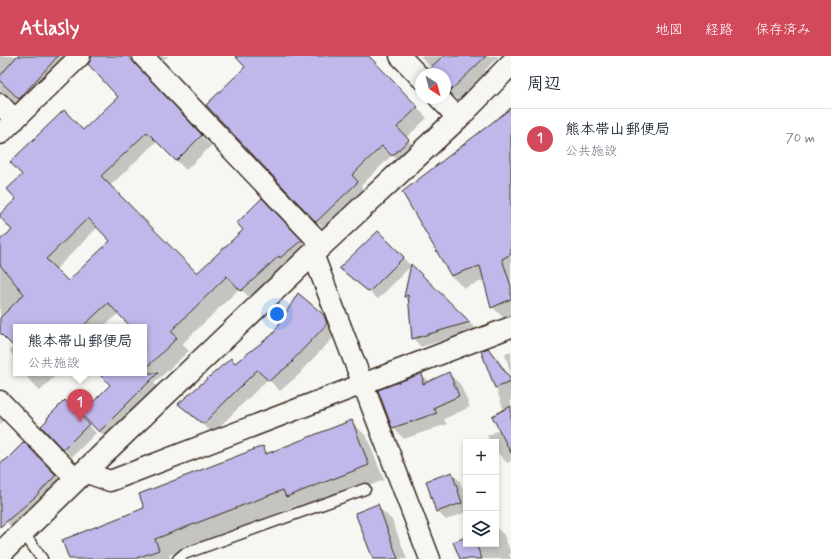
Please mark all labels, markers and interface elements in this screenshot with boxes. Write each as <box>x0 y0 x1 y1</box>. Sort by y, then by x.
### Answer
text: Atlasly <box>20 16 79 41</box>
text: 地図 <box>655 21 683 39</box>
text: 経路 <box>705 21 733 39</box>
text: 保存済み <box>755 21 811 39</box>
north arrow <box>415 68 451 104</box>
text: 周辺 <box>527 73 561 95</box>
text: 熊本帯山郵便局 <box>565 120 670 140</box>
text: 1 <box>537 130 543 147</box>
text: 70 m <box>786 130 815 147</box>
text: 公共施設 <box>565 143 617 160</box>
your location <box>267 304 287 324</box>
popup <box>13 324 147 376</box>
text: 熊本帯山郵便局 <box>27 332 133 352</box>
text: 公共施設 <box>27 355 80 372</box>
pin: 1 <box>67 389 93 422</box>
map controls <box>463 439 499 547</box>
button: + <box>463 439 499 475</box>
button: − <box>463 475 499 511</box>
button: layers <box>463 511 499 547</box>

